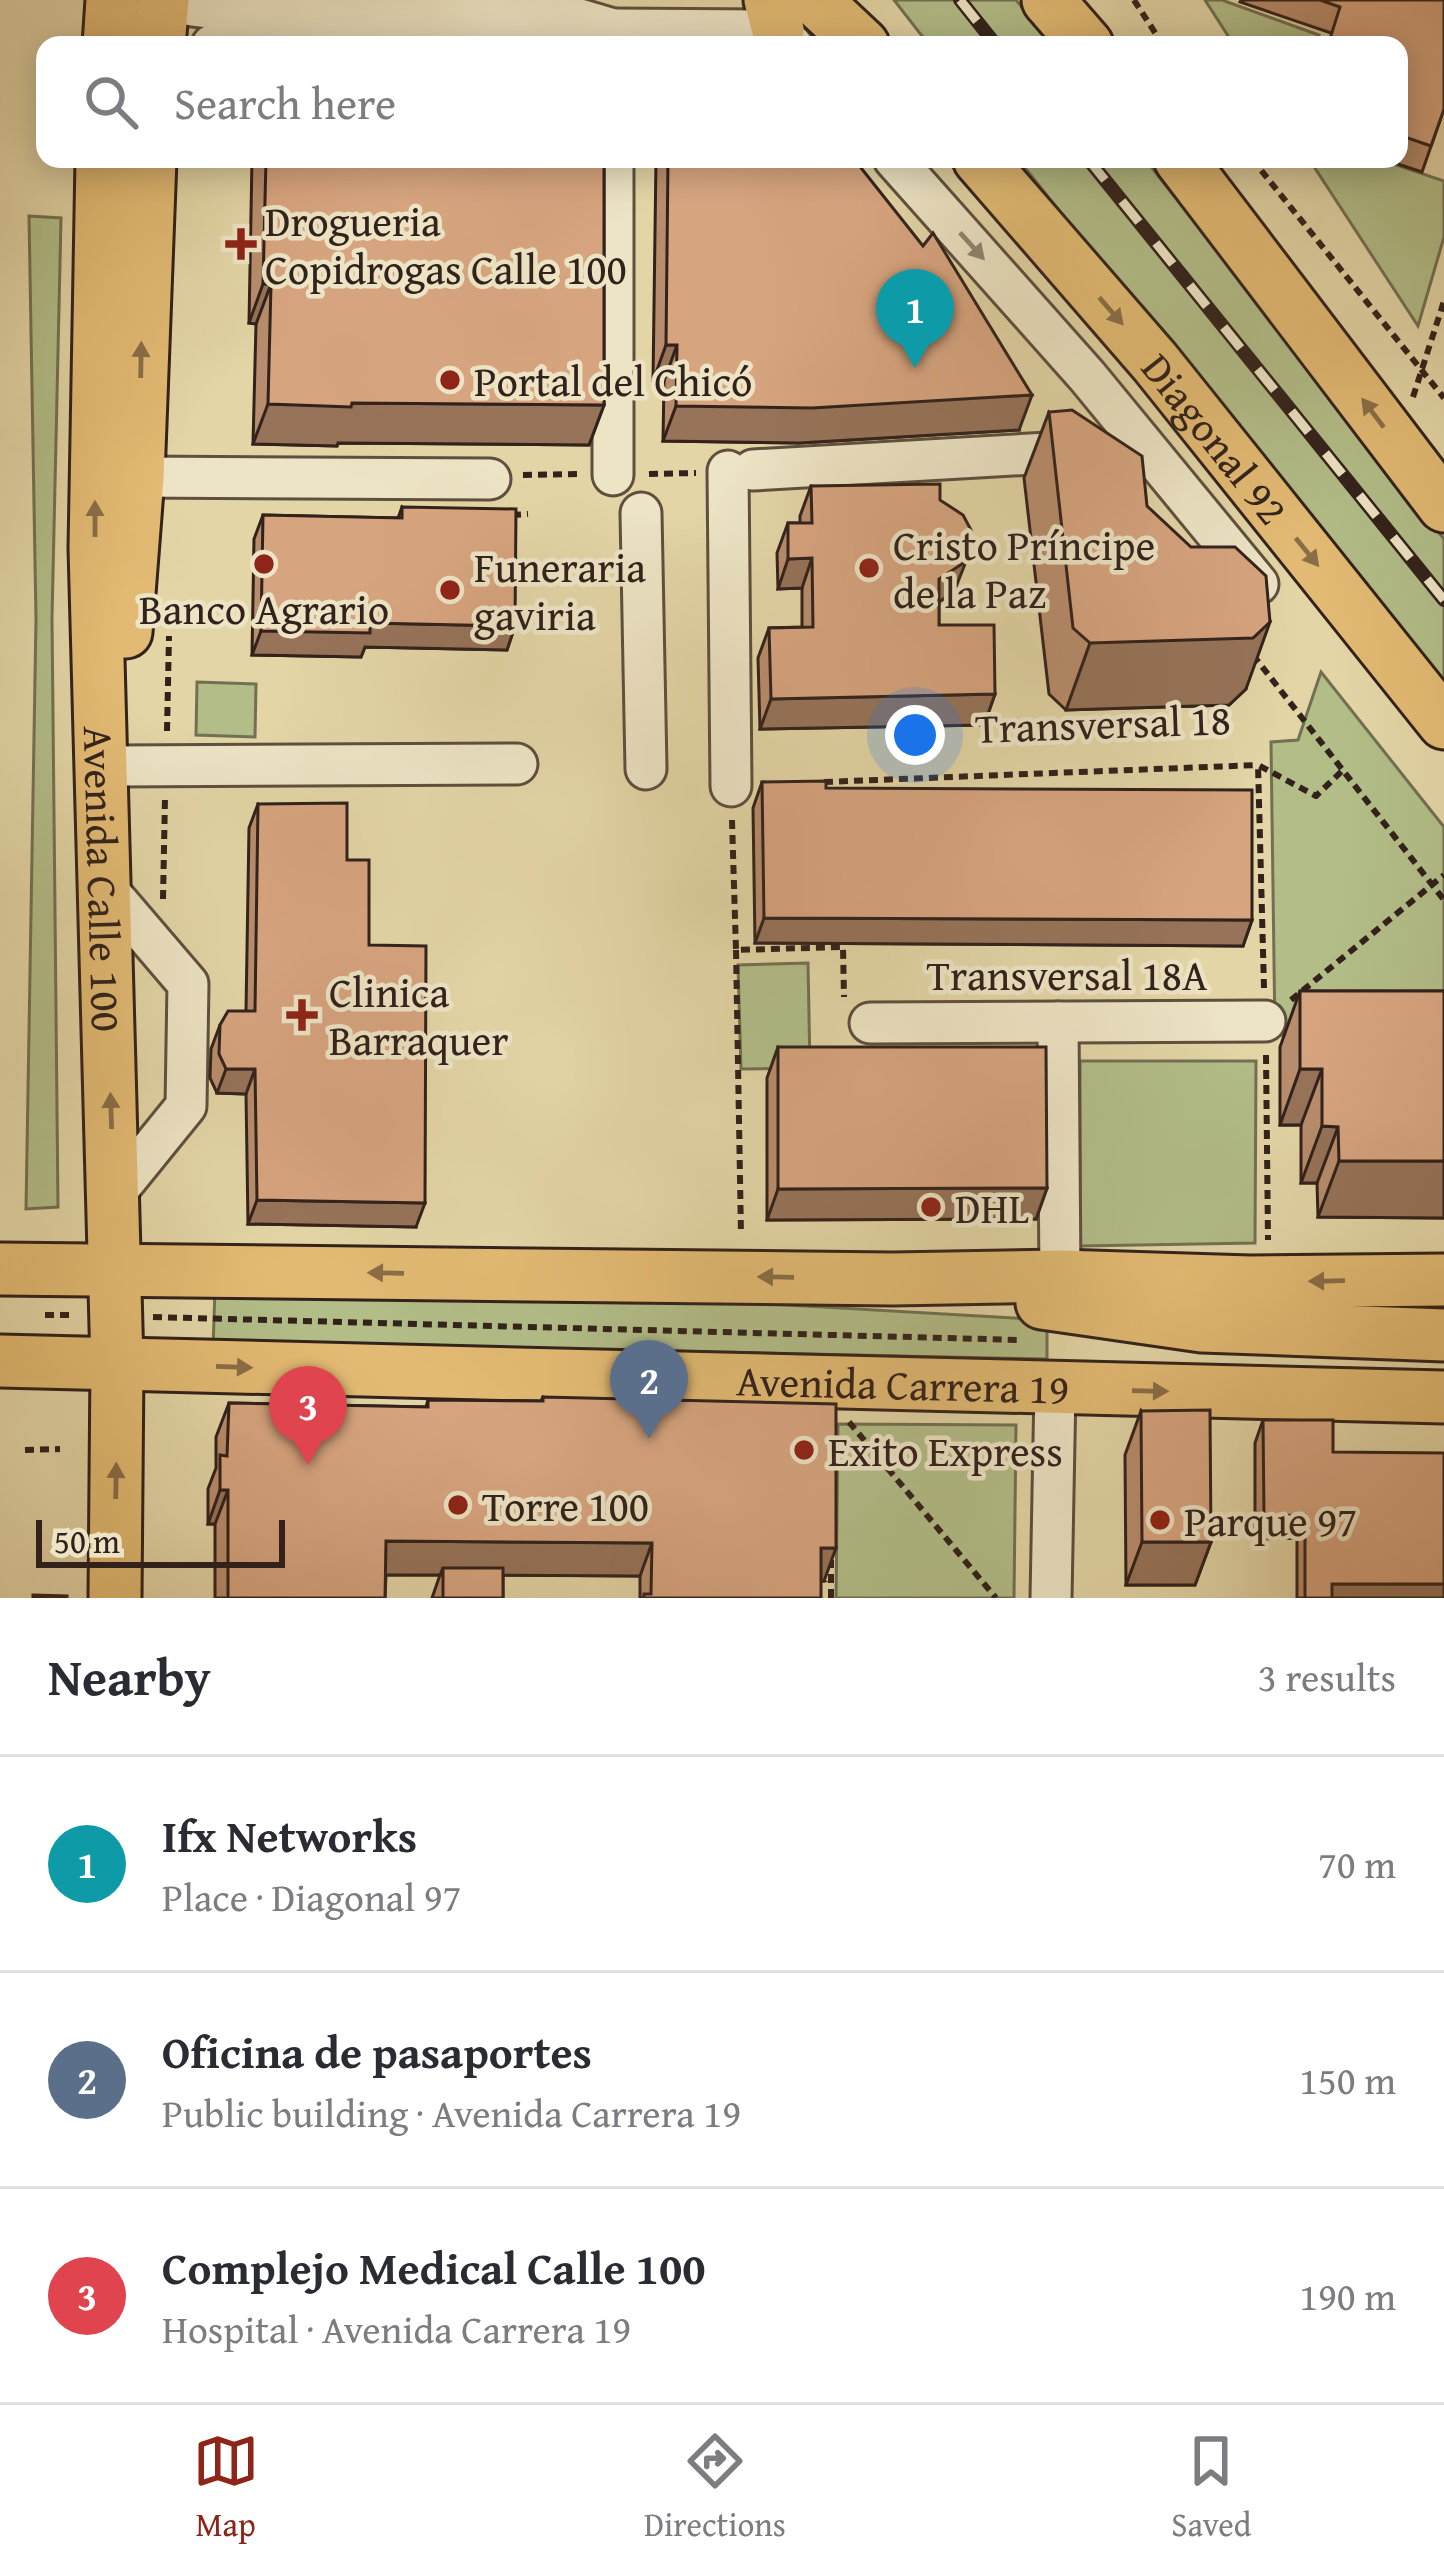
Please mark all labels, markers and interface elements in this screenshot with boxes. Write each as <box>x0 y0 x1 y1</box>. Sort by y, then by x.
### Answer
search box <box>36 36 1408 168</box>
icon: search <box>78 69 144 135</box>
text: Search here <box>174 70 396 135</box>
place label: Drogueria Copidrogas Calle 100 <box>265 190 627 299</box>
marker: Drogueria Copidrogas Calle 100 <box>228 231 254 257</box>
one-way arrow <box>958 232 985 261</box>
pin: 1 <box>876 269 954 368</box>
one-way arrow <box>1097 296 1124 326</box>
street label: Diagonal 92 <box>1128 339 1304 537</box>
one-way arrow <box>131 340 150 378</box>
place label: Portal del Chicó <box>474 350 752 411</box>
marker: Portal del Chicó <box>437 367 463 393</box>
one-way arrow <box>1361 397 1385 429</box>
one-way arrow <box>85 499 105 537</box>
place label: Cristo Príncipe de la Paz <box>893 514 1155 623</box>
place label: Funeraria gaviria <box>474 536 646 645</box>
one-way arrow <box>1294 537 1319 568</box>
marker: Banco Agrario <box>251 551 277 577</box>
marker: Cristo Príncipe de la Paz <box>856 555 882 581</box>
marker: Funeraria gaviria <box>437 577 463 603</box>
place label: Banco Agrario <box>139 578 389 639</box>
street label: Transversal 18 <box>974 688 1232 758</box>
your location <box>885 705 945 765</box>
street label: Avenida Calle 100 <box>69 725 139 1033</box>
street label: Transversal 18A <box>927 944 1208 1005</box>
place label: Clinica Barraquer <box>329 961 509 1070</box>
marker: Clinica Barraquer <box>286 999 318 1031</box>
one-way arrow <box>101 1091 120 1129</box>
place label: DHL <box>955 1177 1029 1238</box>
marker: DHL <box>918 1194 944 1220</box>
one-way arrow <box>366 1263 404 1283</box>
one-way arrow <box>756 1268 794 1287</box>
one-way arrow <box>1307 1271 1345 1291</box>
pin: 2 <box>610 1340 688 1439</box>
street label: Avenida Carrera 19 <box>736 1349 1070 1418</box>
one-way arrow <box>216 1358 254 1377</box>
pin: 3 <box>269 1366 347 1465</box>
one-way arrow <box>1132 1381 1170 1400</box>
place label: Exito Express <box>828 1420 1063 1481</box>
marker: Exito Express <box>791 1437 817 1463</box>
one-way arrow <box>107 1461 126 1499</box>
place label: Torre 100 <box>482 1475 649 1536</box>
place label: Parque 97 <box>1184 1490 1357 1551</box>
marker: Torre 100 <box>445 1492 471 1518</box>
marker: Parque 97 <box>1147 1507 1173 1533</box>
scale bar <box>36 1514 285 1567</box>
text: 50 m <box>54 1517 120 1565</box>
text: Nearby <box>48 1639 211 1714</box>
text: 3 results <box>1258 1648 1396 1705</box>
text: Ifx Networks <box>162 1803 417 1868</box>
text: 1 <box>77 1835 97 1892</box>
text: 70 m <box>1318 1835 1396 1892</box>
text: Place · Diagonal 97 <box>162 1868 461 1925</box>
text: Oficina de pasaportes <box>162 2019 592 2084</box>
text: 2 <box>77 2051 97 2108</box>
text: 150 m <box>1299 2051 1396 2108</box>
text: Public building · Avenida Carrera 19 <box>162 2084 741 2141</box>
text: Complejo Medical Calle 100 <box>162 2235 706 2300</box>
text: 3 <box>77 2267 97 2324</box>
text: 190 m <box>1299 2267 1396 2324</box>
text: Hospital · Avenida Carrera 19 <box>162 2300 631 2357</box>
tab: Map <box>193 2428 259 2548</box>
tab: Directions <box>644 2428 786 2548</box>
tab: Saved <box>1171 2428 1251 2548</box>

